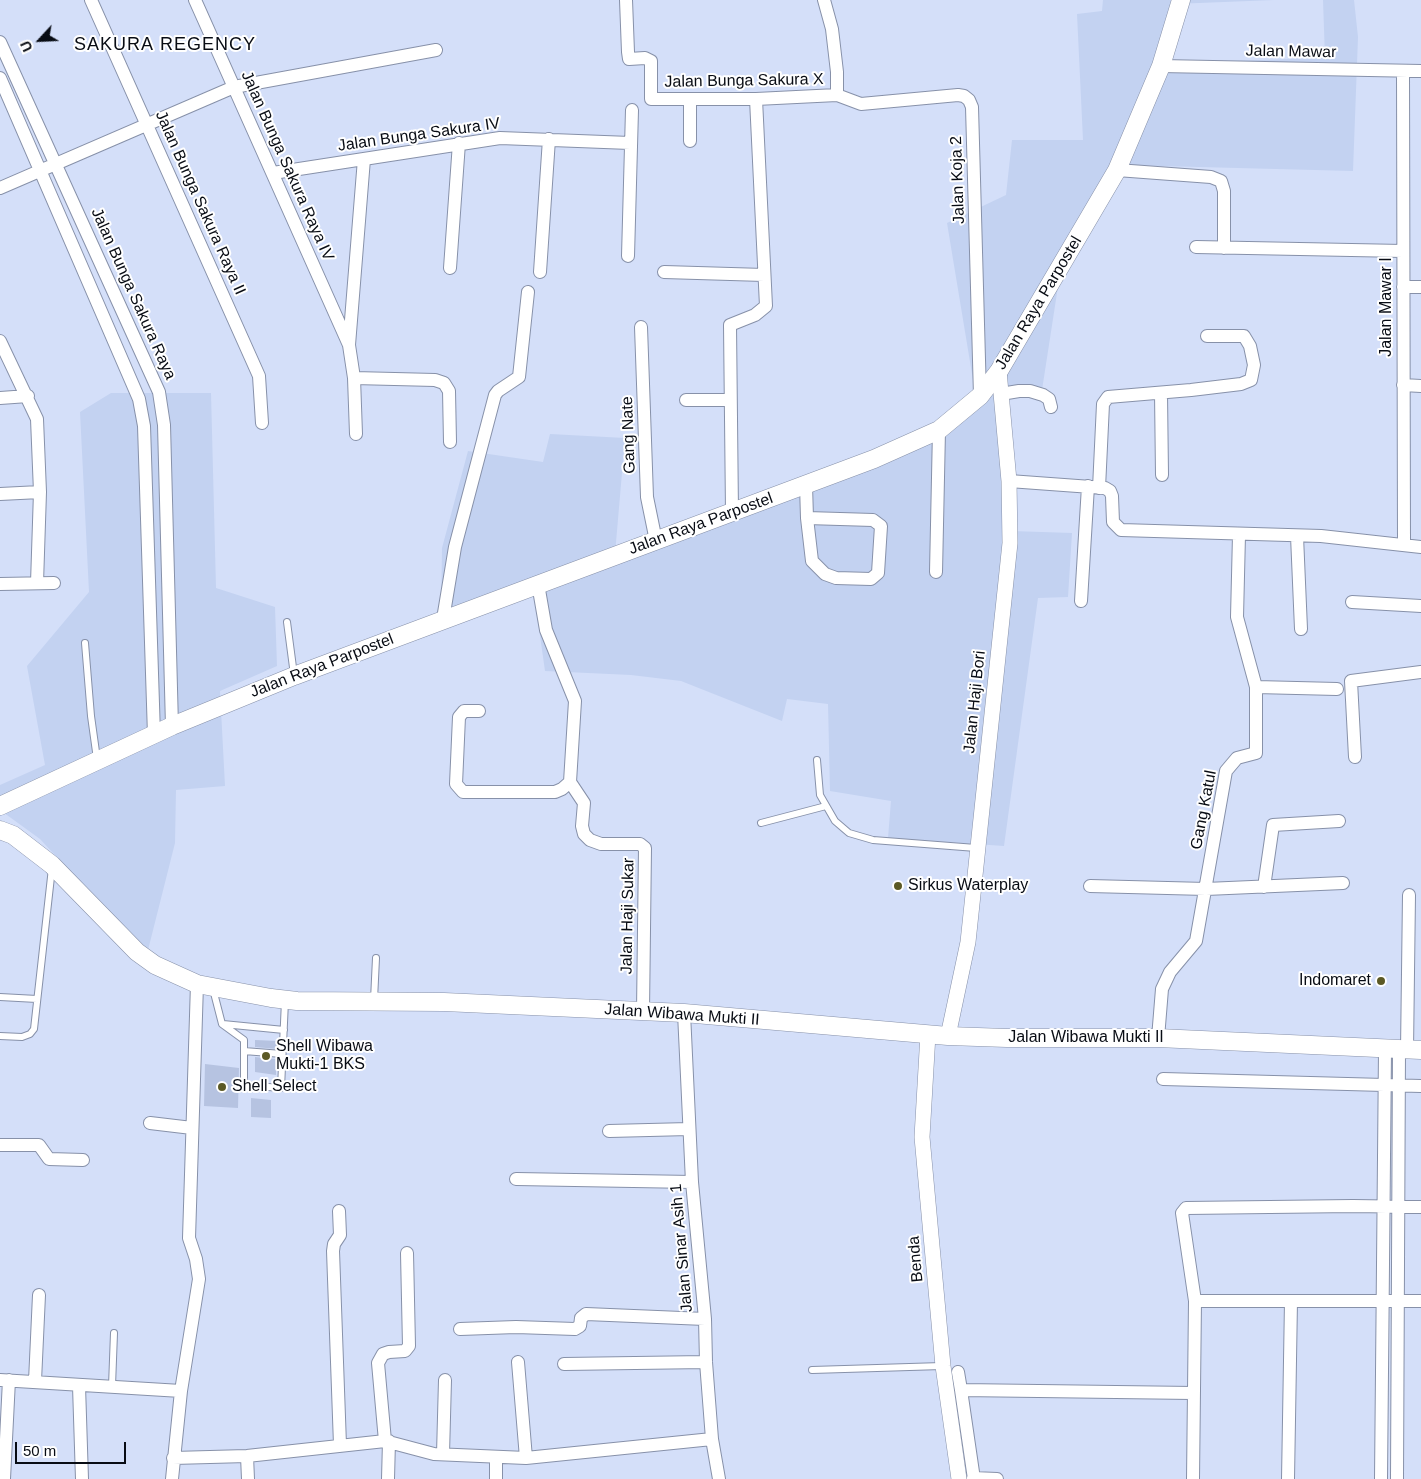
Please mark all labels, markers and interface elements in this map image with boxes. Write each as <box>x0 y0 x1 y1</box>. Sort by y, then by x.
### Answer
north arrow <box>15 15 65 65</box>
district label: SAKURA REGENCY <box>72 34 258 56</box>
text: U <box>17 38 36 54</box>
street label: Jalan Mawar <box>1245 42 1337 62</box>
street label: Jalan Bunga Sakura Raya IV <box>236 68 338 264</box>
street label: Jalan Bunga Sakura X <box>664 70 824 92</box>
street label: Jalan Bunga Sakura Raya II <box>151 108 249 298</box>
street label: Jalan Bunga Sakura IV <box>337 114 501 156</box>
street label: Jalan Koja 2 <box>947 136 969 224</box>
street label: Jalan Bunga Sakura Raya <box>86 205 180 383</box>
street label: Jalan Raya Parpostel <box>992 233 1086 373</box>
street label: Jalan Mawar I <box>1377 257 1397 357</box>
street label: Gang Nate <box>618 396 640 474</box>
street label: Jalan Raya Parpostel <box>626 489 776 559</box>
street label: Jalan Raya Parpostel <box>248 630 396 702</box>
street label: Jalan Haji Bori <box>960 650 990 754</box>
street label: Gang Katul <box>1187 769 1221 851</box>
street label: Jalan Haji Sukar <box>617 858 639 974</box>
place label: Sirkus Waterplay <box>908 876 1028 896</box>
marker: Sirkus Waterplay <box>892 880 904 892</box>
place label: Indomaret <box>1299 971 1371 991</box>
marker: Indomaret <box>1375 975 1387 987</box>
street label: Jalan Wibawa Mukti II <box>604 1000 760 1030</box>
street label: Jalan Wibawa Mukti II <box>1008 1028 1164 1048</box>
place label: Shell Wibawa Mukti-1 BKS <box>276 1037 373 1075</box>
marker: Shell Wibawa Mukti-1 BKS <box>260 1050 272 1062</box>
place label: Shell Select <box>232 1077 316 1097</box>
marker: Shell Select <box>216 1081 228 1093</box>
street label: Jalan Sinar Asih 1 <box>667 1183 697 1313</box>
street label: Benda <box>904 1235 928 1283</box>
scale bar <box>18 1432 129 1464</box>
text: 50 m <box>23 1442 56 1459</box>

